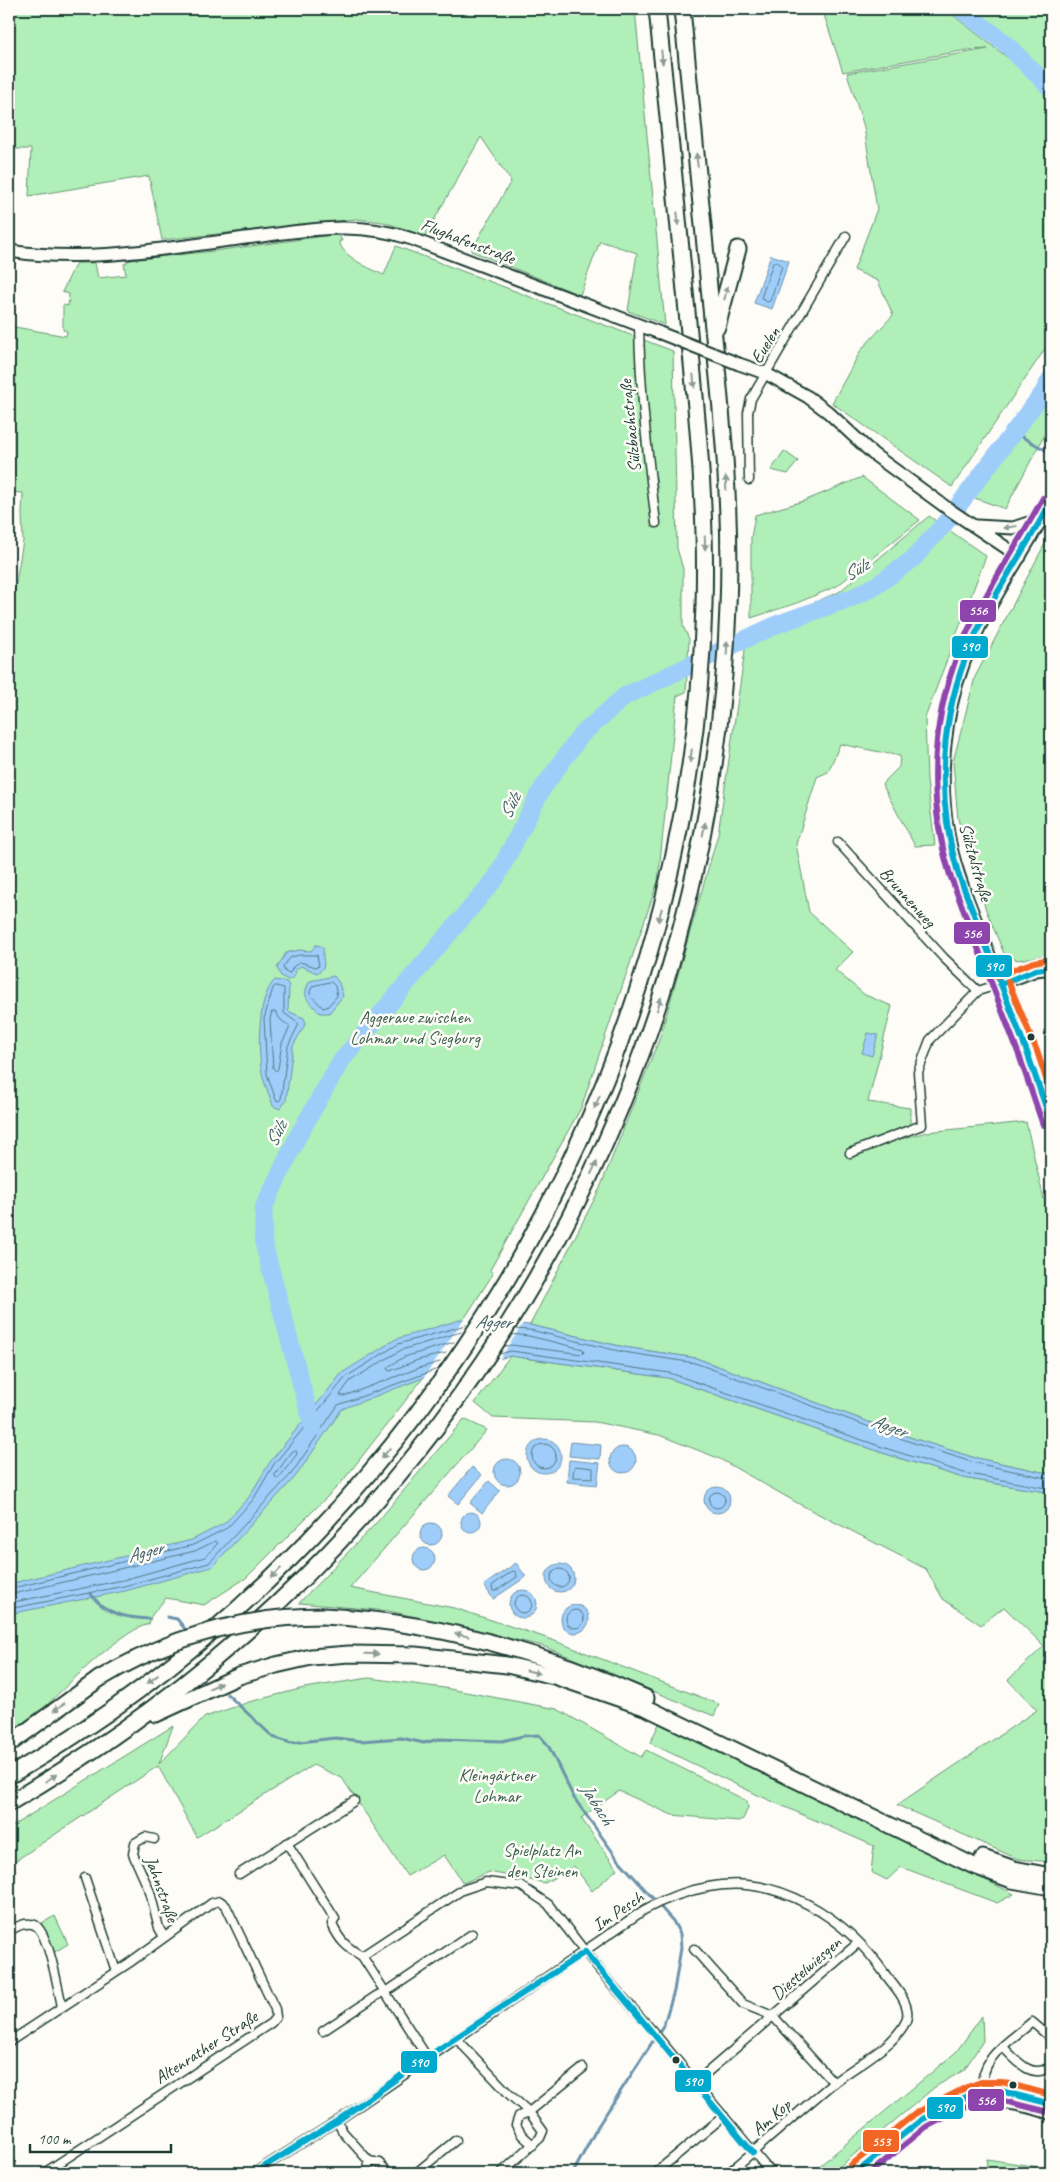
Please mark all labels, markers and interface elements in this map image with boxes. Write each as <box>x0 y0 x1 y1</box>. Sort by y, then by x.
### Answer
one-way arrow <box>658 50 666 66</box>
one-way arrow <box>693 152 701 168</box>
one-way arrow <box>674 211 682 227</box>
street label: Flughafenstraße <box>418 213 519 269</box>
one-way arrow <box>722 286 730 301</box>
street label: Euelen <box>745 322 785 367</box>
one-way arrow <box>690 373 698 389</box>
street label: Sülzbachstraße <box>614 377 646 473</box>
one-way arrow <box>722 475 730 491</box>
one-way arrow <box>1001 523 1017 531</box>
one-way arrow <box>701 535 709 551</box>
water label: Sülz <box>839 552 876 587</box>
line badge: 556 <box>959 599 997 623</box>
text: 556 <box>969 602 989 619</box>
line badge: 590 <box>951 635 989 659</box>
text: 590 <box>961 638 981 655</box>
one-way arrow <box>723 639 731 655</box>
one-way arrow <box>687 748 695 764</box>
water label: Sülz <box>494 787 528 823</box>
street label: Sülztalstraße <box>954 821 998 904</box>
one-way arrow <box>700 822 708 837</box>
street label: Brunnenweg <box>875 862 942 933</box>
one-way arrow <box>656 907 664 923</box>
line badge: 556 <box>953 921 991 945</box>
text: 556 <box>963 925 983 942</box>
line badge: 590 <box>975 954 1013 978</box>
text: 590 <box>985 958 1005 975</box>
one-way arrow <box>656 996 663 1011</box>
park label: Aggeraue zwischen Lohmar und Siegburg <box>350 1006 481 1049</box>
unlabelled marker <box>1026 1032 1036 1042</box>
one-way arrow <box>593 1095 601 1109</box>
water label: Sülz <box>260 1115 294 1151</box>
one-way arrow <box>590 1161 598 1175</box>
water label: Agger <box>475 1310 514 1334</box>
water label: Agger <box>868 1409 913 1445</box>
one-way arrow <box>380 1446 391 1459</box>
water label: Agger <box>124 1535 169 1568</box>
one-way arrow <box>270 1567 282 1579</box>
one-way arrow <box>453 1630 469 1638</box>
one-way arrow <box>365 1650 381 1658</box>
one-way arrow <box>526 1668 541 1676</box>
one-way arrow <box>146 1674 160 1684</box>
one-way arrow <box>208 1682 222 1690</box>
one-way arrow <box>53 1702 66 1712</box>
park label: Kleingärtner Lohmar <box>459 1764 538 1807</box>
one-way arrow <box>44 1773 57 1783</box>
water label: Jabach <box>574 1777 620 1831</box>
park label: Spielplatz An den Steinen <box>503 1839 582 1882</box>
street label: Jahnstraße <box>140 1852 184 1926</box>
street label: Im Pesch <box>588 1885 649 1936</box>
street label: Diestelwiesgen <box>766 1931 846 2005</box>
street label: Altenrather Straße <box>150 2005 263 2089</box>
line badge: 590 <box>400 2050 438 2074</box>
text: 590 <box>410 2054 430 2071</box>
unlabelled marker <box>671 2055 681 2065</box>
line badge: 590 <box>674 2069 712 2093</box>
text: 590 <box>684 2073 704 2090</box>
unlabelled marker <box>1008 2080 1018 2090</box>
line badge: 556 <box>967 2088 1005 2112</box>
text: 556 <box>977 2092 997 2109</box>
street label: Am Kop <box>747 2093 796 2140</box>
line badge: 590 <box>926 2096 964 2120</box>
text: 590 <box>936 2099 956 2116</box>
scale bar <box>30 2122 171 2154</box>
line badge: 553 <box>862 2129 900 2153</box>
text: 100 m <box>38 2130 72 2149</box>
text: 553 <box>872 2133 892 2150</box>

